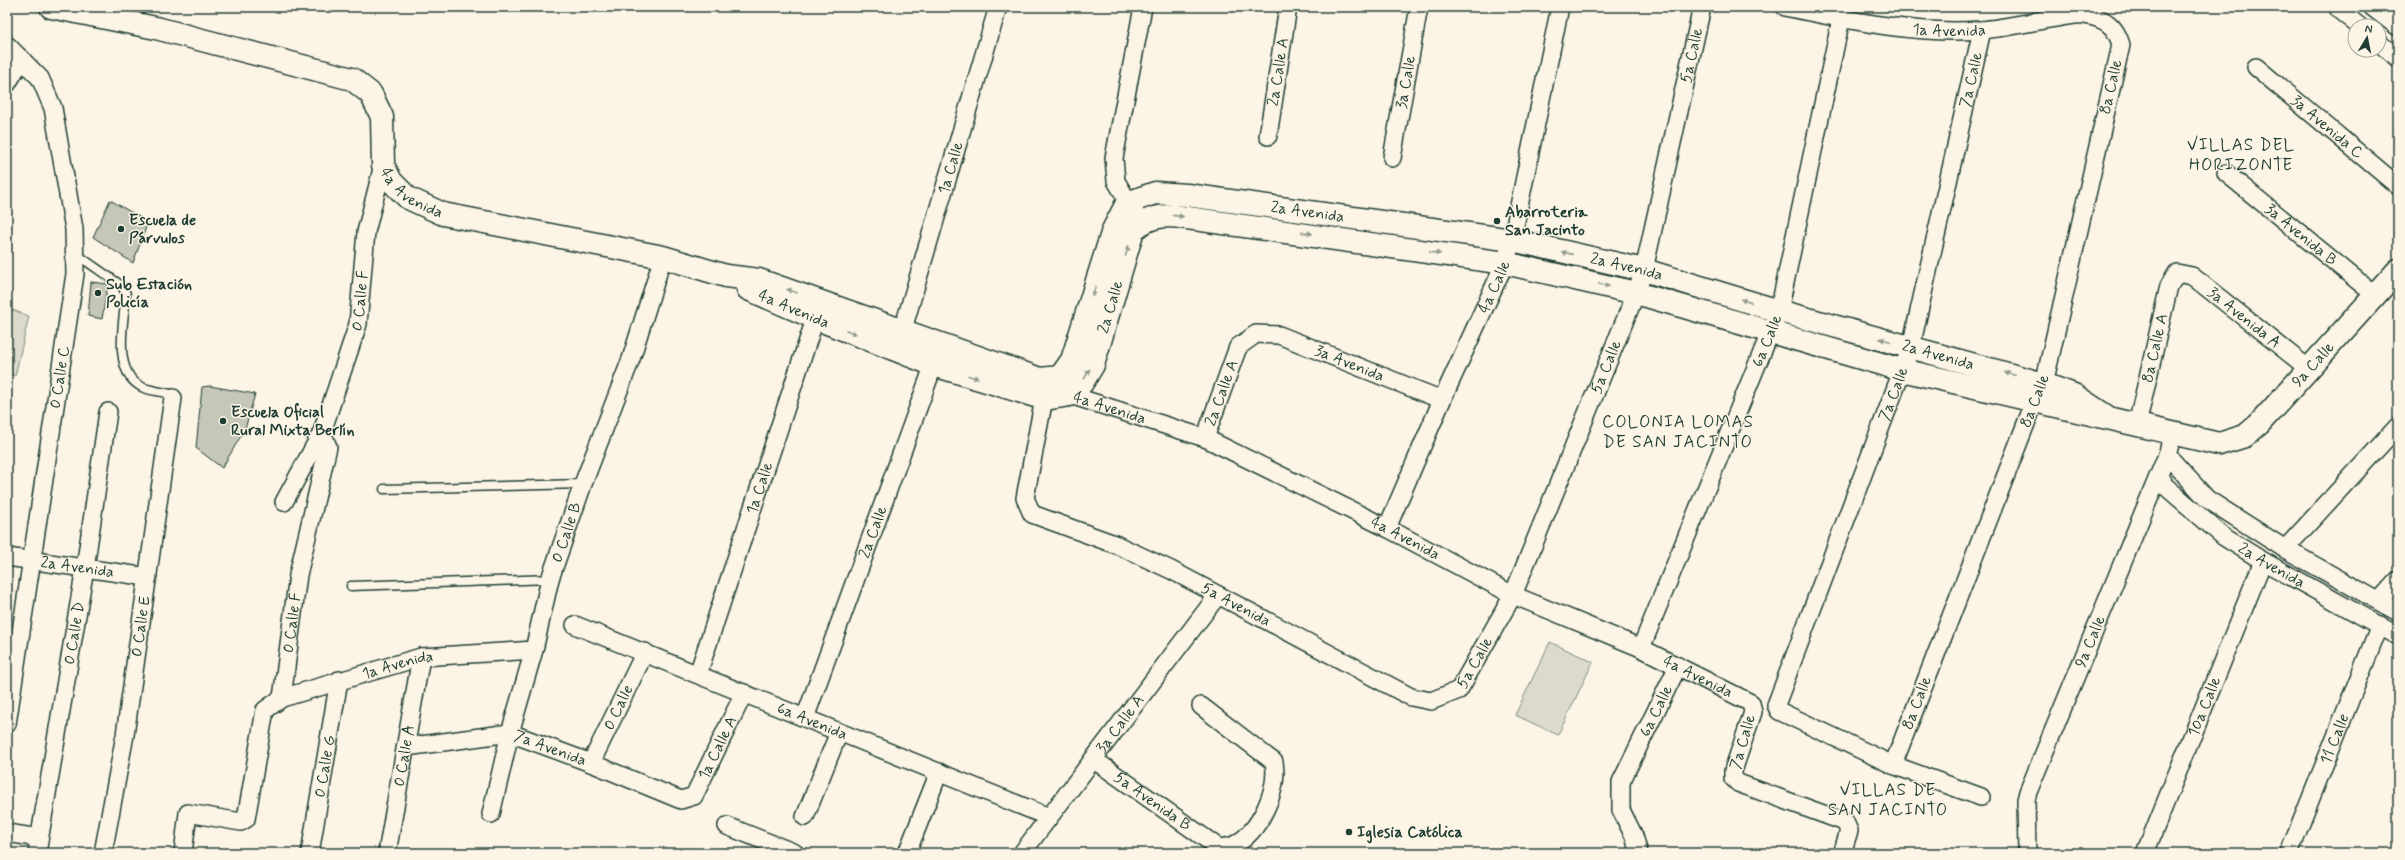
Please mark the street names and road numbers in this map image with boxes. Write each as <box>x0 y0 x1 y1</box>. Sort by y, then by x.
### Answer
street label: 1a Avenida <box>1912 19 1987 41</box>
street label: 5a Calle <box>1675 25 1708 85</box>
street label: 2a Calle A <box>1262 36 1294 108</box>
street label: 7a Calle <box>1954 50 1987 109</box>
street label: 3a Calle <box>1390 53 1421 110</box>
street label: 8a Calle <box>2095 57 2128 116</box>
street label: 3a Avenida C <box>2286 90 2368 163</box>
street label: 1a Calle <box>933 139 968 197</box>
street label: 4a Avenida <box>375 164 447 223</box>
street label: 2a Avenida <box>1269 196 1346 227</box>
street label: 3a Avenida B <box>2260 199 2342 270</box>
street label: 2a Avenida <box>1588 248 1666 286</box>
street label: 4a Calle <box>1473 257 1515 316</box>
street label: 0 Calle F <box>346 270 373 334</box>
street label: 2a Calle <box>1092 277 1128 336</box>
street label: 3a Avenida A <box>2203 282 2285 353</box>
street label: 4a Avenida <box>755 284 833 333</box>
street label: 6a Calle <box>1747 311 1787 370</box>
street label: 8a Calle A <box>2137 311 2173 385</box>
street label: 2a Avenida <box>1900 335 1977 375</box>
street label: 5a Calle <box>1586 337 1626 397</box>
street label: 9a Calle <box>2287 337 2339 391</box>
street label: 3a Avenida <box>1312 340 1388 387</box>
street label: 0 Calle C <box>45 344 75 410</box>
street label: 2a Calle A <box>1200 357 1243 429</box>
street label: 7a Calle <box>1874 363 1913 424</box>
street label: 8a Calle <box>2015 371 2055 431</box>
street label: 4a Avenida <box>1070 386 1149 429</box>
street label: 1a Calle <box>741 459 778 517</box>
street label: 0 Calle B <box>546 499 586 565</box>
street label: 2a Calle <box>854 502 892 561</box>
street label: 4a Avenida <box>1367 511 1444 565</box>
street label: 2a Avenida <box>2234 538 2309 593</box>
street label: 2a Avenida <box>39 551 116 583</box>
street label: 5a Avenida <box>1198 577 1275 631</box>
street label: 0 Calle F <box>277 591 306 654</box>
street label: 0 Calle E <box>126 594 155 658</box>
street label: 0 Calle D <box>58 600 90 666</box>
street label: 9a Calle <box>2070 612 2110 671</box>
street label: 5a Calle <box>1452 633 1498 692</box>
street label: 1a Avenida <box>360 646 434 684</box>
street label: 4a Avenida <box>1659 650 1736 703</box>
street label: 8a Calle <box>1897 673 1937 733</box>
street label: 10a Calle <box>2183 673 2226 740</box>
street label: 0 Calle <box>598 681 638 733</box>
street label: 6a Calle <box>1634 681 1678 740</box>
street label: 3a Calle A <box>1091 690 1149 758</box>
street label: 6a Avenida <box>774 697 851 745</box>
street label: 11 Calle <box>2315 710 2354 767</box>
street label: 1a Calle A <box>693 712 742 783</box>
street label: 7a Calle <box>1725 712 1761 772</box>
street label: 0 Calle A <box>388 723 420 788</box>
street label: 7a Avenida <box>511 725 590 771</box>
street label: 0 Calle G <box>309 734 340 799</box>
street label: 5a Avenida B <box>1110 767 1196 836</box>

